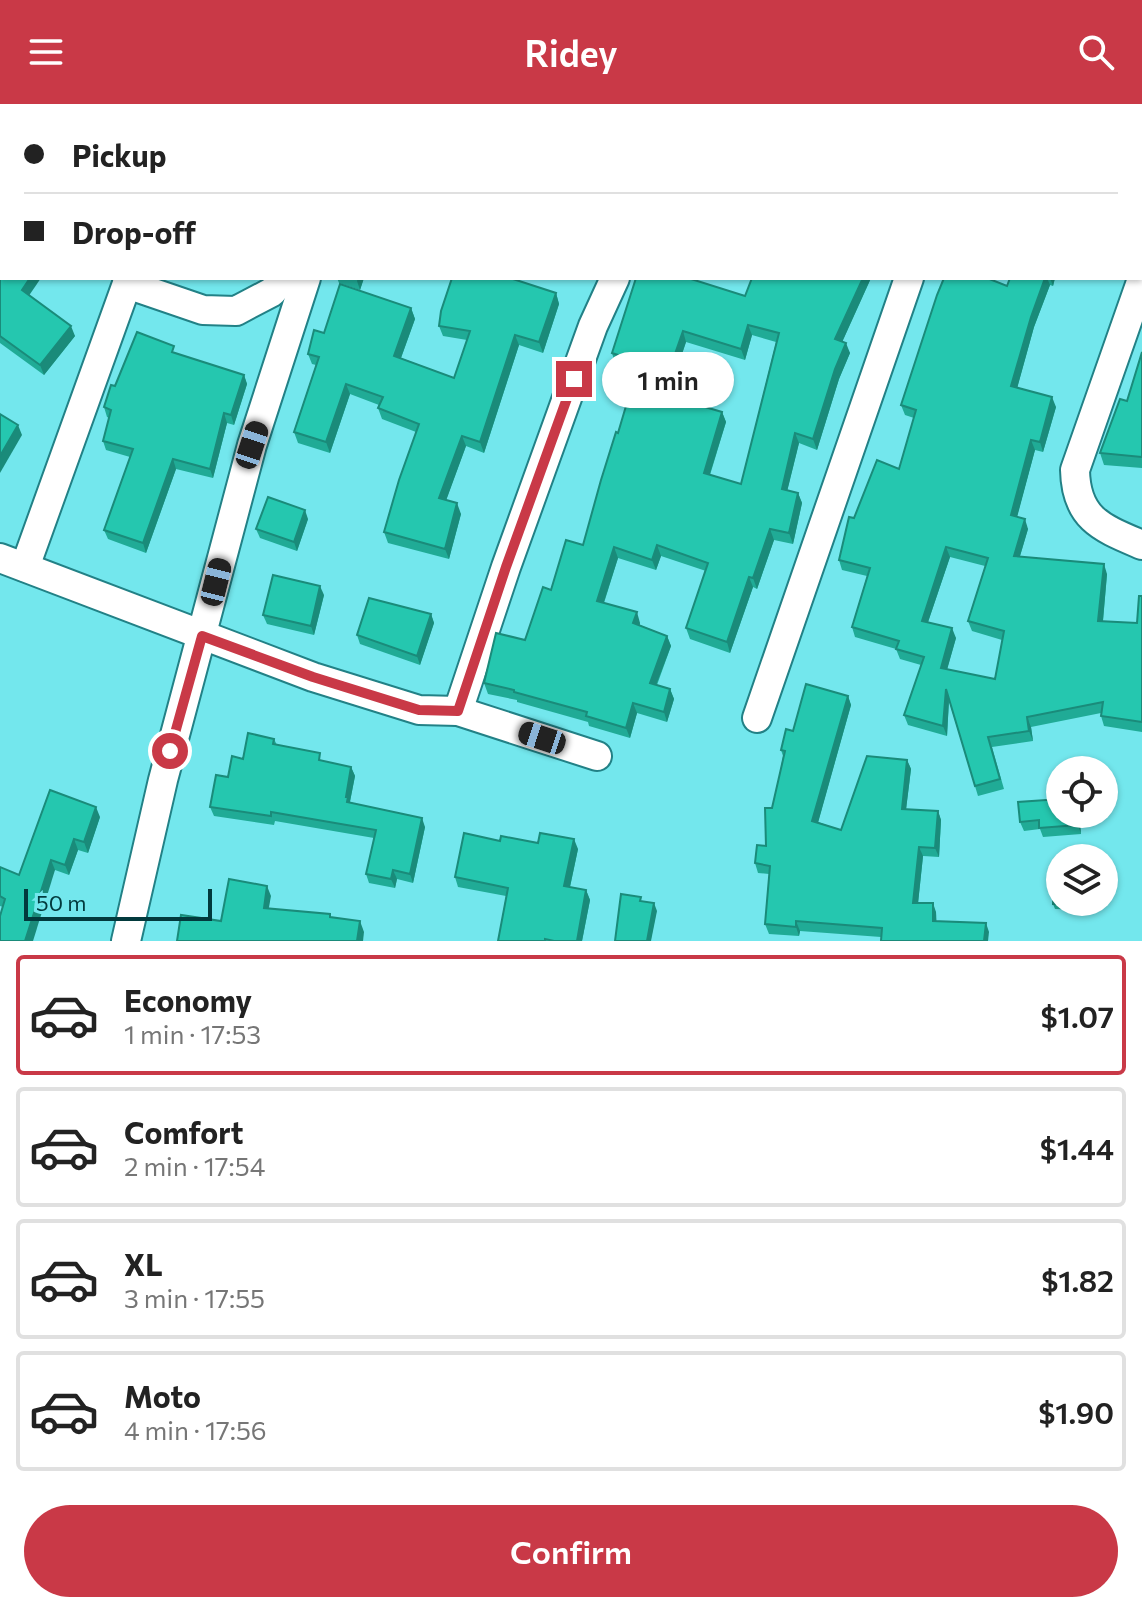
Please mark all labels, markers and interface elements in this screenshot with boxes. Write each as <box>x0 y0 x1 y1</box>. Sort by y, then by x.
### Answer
icon: menu <box>24 30 68 74</box>
text: Ridey <box>524 30 618 74</box>
icon: search <box>1074 30 1118 74</box>
text: Pickup <box>72 136 166 173</box>
text: Drop-off <box>72 213 196 250</box>
callout: 1 min <box>602 351 734 407</box>
route end <box>556 361 592 397</box>
text: 1 min <box>637 364 699 395</box>
car <box>233 418 271 472</box>
car <box>199 556 233 608</box>
car <box>515 719 569 757</box>
route start <box>152 733 188 769</box>
map controls <box>1046 756 1118 916</box>
button: locate <box>1046 756 1118 828</box>
button: layers <box>1046 844 1118 916</box>
scale bar <box>24 885 212 921</box>
text: 50 m <box>36 889 86 916</box>
icon: car <box>28 979 100 1051</box>
text: Economy <box>124 981 252 1018</box>
text: $1.07 <box>1041 997 1114 1034</box>
text: 1 min · 17:53 <box>124 1018 261 1049</box>
icon: car <box>28 1111 100 1183</box>
text: Comfort <box>124 1113 243 1150</box>
text: $1.44 <box>1040 1129 1114 1166</box>
text: 2 min · 17:54 <box>124 1150 265 1181</box>
icon: car <box>28 1243 100 1315</box>
text: XL <box>124 1245 163 1282</box>
text: $1.82 <box>1041 1261 1114 1298</box>
text: 3 min · 17:55 <box>124 1282 265 1313</box>
icon: car <box>28 1375 100 1447</box>
text: Moto <box>124 1377 201 1414</box>
text: $1.90 <box>1038 1393 1114 1430</box>
text: 4 min · 17:56 <box>124 1414 267 1445</box>
button: Confirm <box>24 1505 1118 1597</box>

